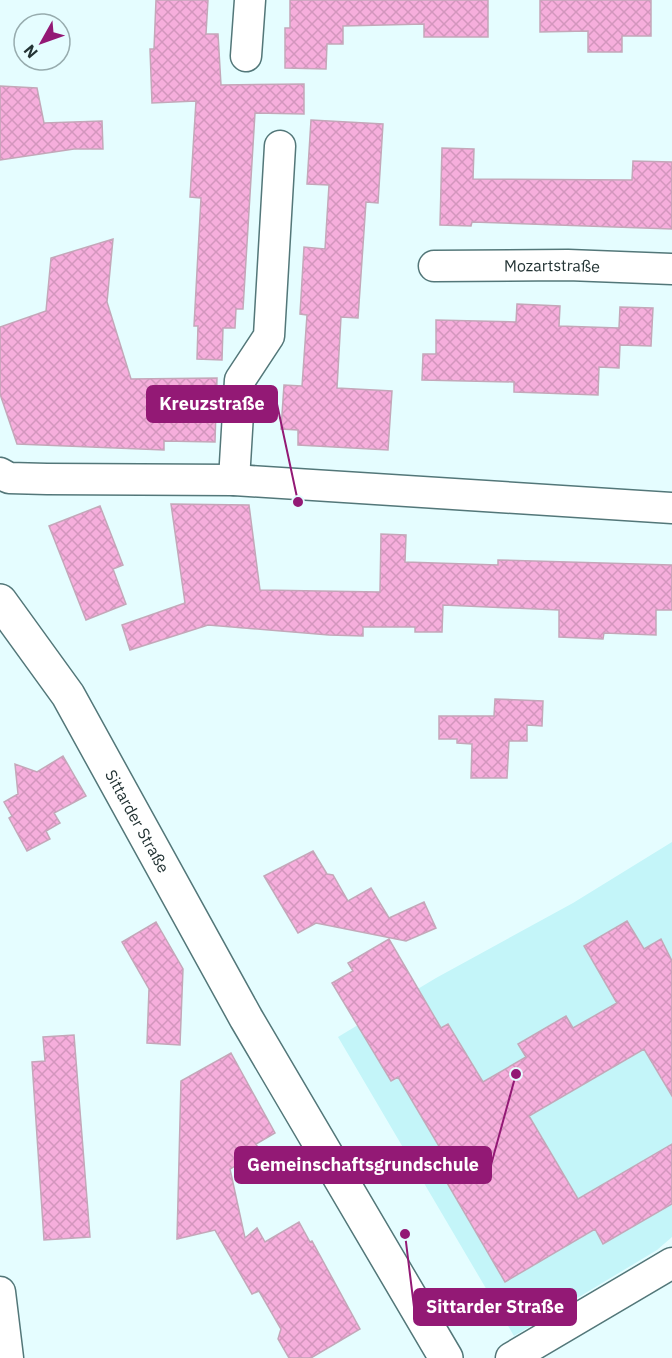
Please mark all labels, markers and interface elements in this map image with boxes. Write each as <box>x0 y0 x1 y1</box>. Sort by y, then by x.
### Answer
north arrow <box>12 12 72 72</box>
text: N <box>19 41 42 63</box>
street label: Mozartstraße <box>504 255 601 276</box>
callout: Kreuzstraße <box>147 386 277 422</box>
text: Kreuzstraße <box>159 392 265 415</box>
street label: Sittarder Straße <box>101 766 174 876</box>
callout: Gemeinschaftsgrundschule <box>235 1147 491 1183</box>
text: Gemeinschaftsgrundschule <box>247 1153 479 1176</box>
callout: Sittarder Straße <box>414 1289 576 1325</box>
text: Sittarder Straße <box>426 1295 564 1318</box>

